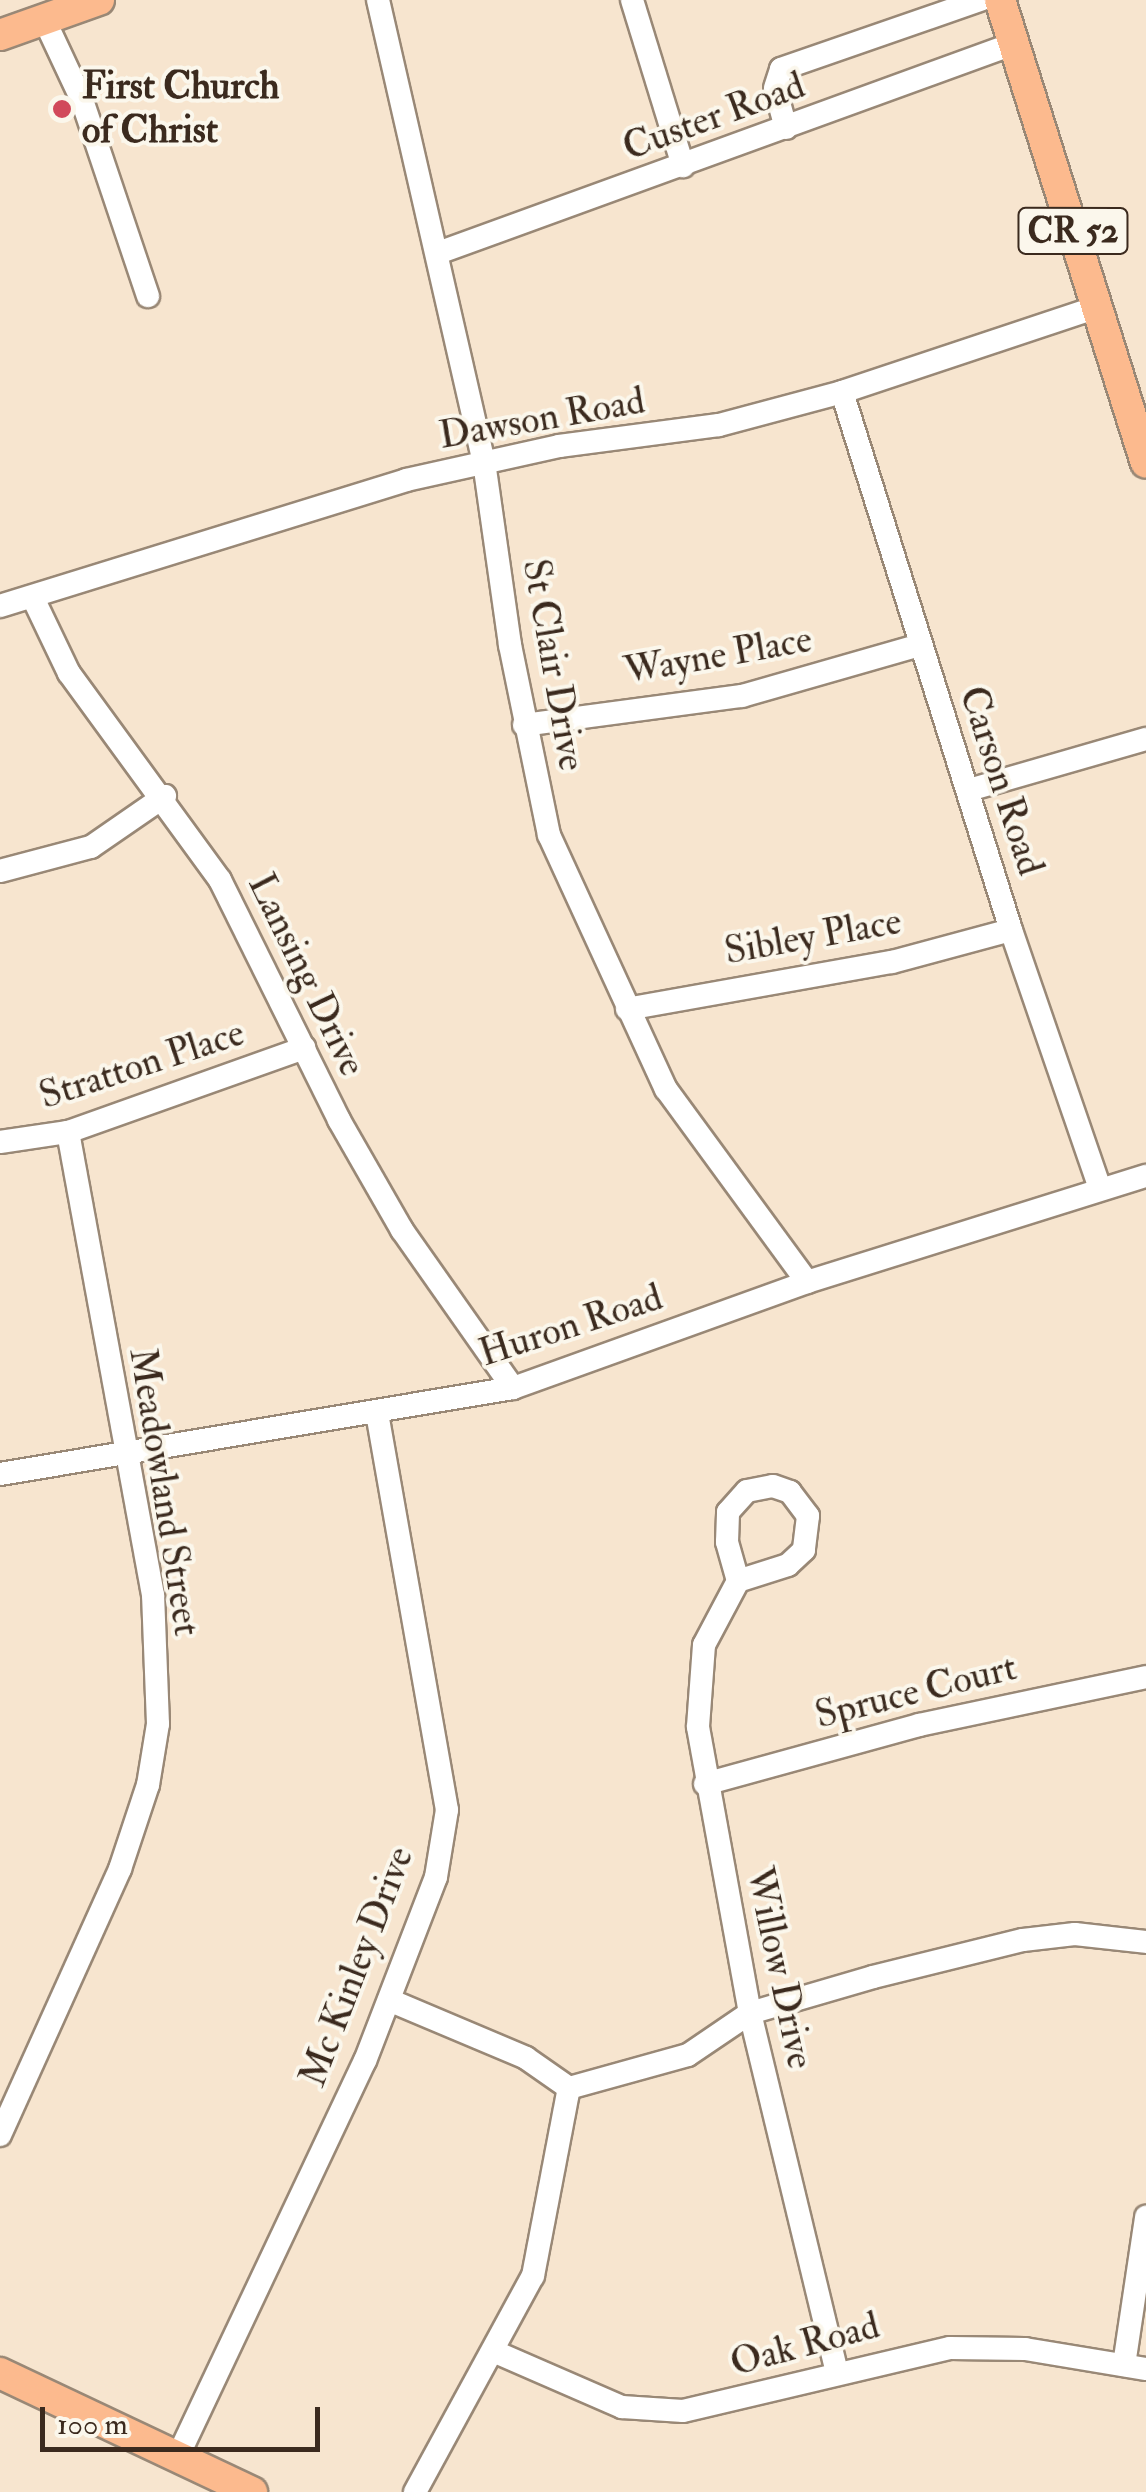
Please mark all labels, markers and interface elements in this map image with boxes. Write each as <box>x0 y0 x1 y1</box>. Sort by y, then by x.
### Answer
street label: Custer Road <box>617 63 811 171</box>
place label: First Church of Christ <box>82 64 280 153</box>
marker: First Church of Christ <box>51 98 73 120</box>
road number: CR 52 <box>1016 201 1130 261</box>
street label: Dawson Road <box>436 378 648 460</box>
street label: St Clair Drive <box>512 556 594 774</box>
street label: Wayne Place <box>621 617 815 695</box>
street label: Carson Road <box>949 681 1053 881</box>
street label: Lansing Drive <box>237 867 375 1083</box>
street label: Sibley Place <box>721 899 905 975</box>
street label: Stratton Place <box>34 1010 250 1120</box>
street label: Huron Road <box>474 1275 668 1377</box>
street label: Meadowland Street <box>119 1345 209 1639</box>
street label: Spruce Court <box>811 1645 1021 1739</box>
street label: Mc Kinley Drive <box>290 1841 424 2093</box>
street label: Willow Drive <box>735 1863 823 2073</box>
street label: Oak Road <box>726 2303 884 2387</box>
scale bar <box>45 2387 325 2449</box>
text: 100 m <box>57 2406 128 2443</box>

